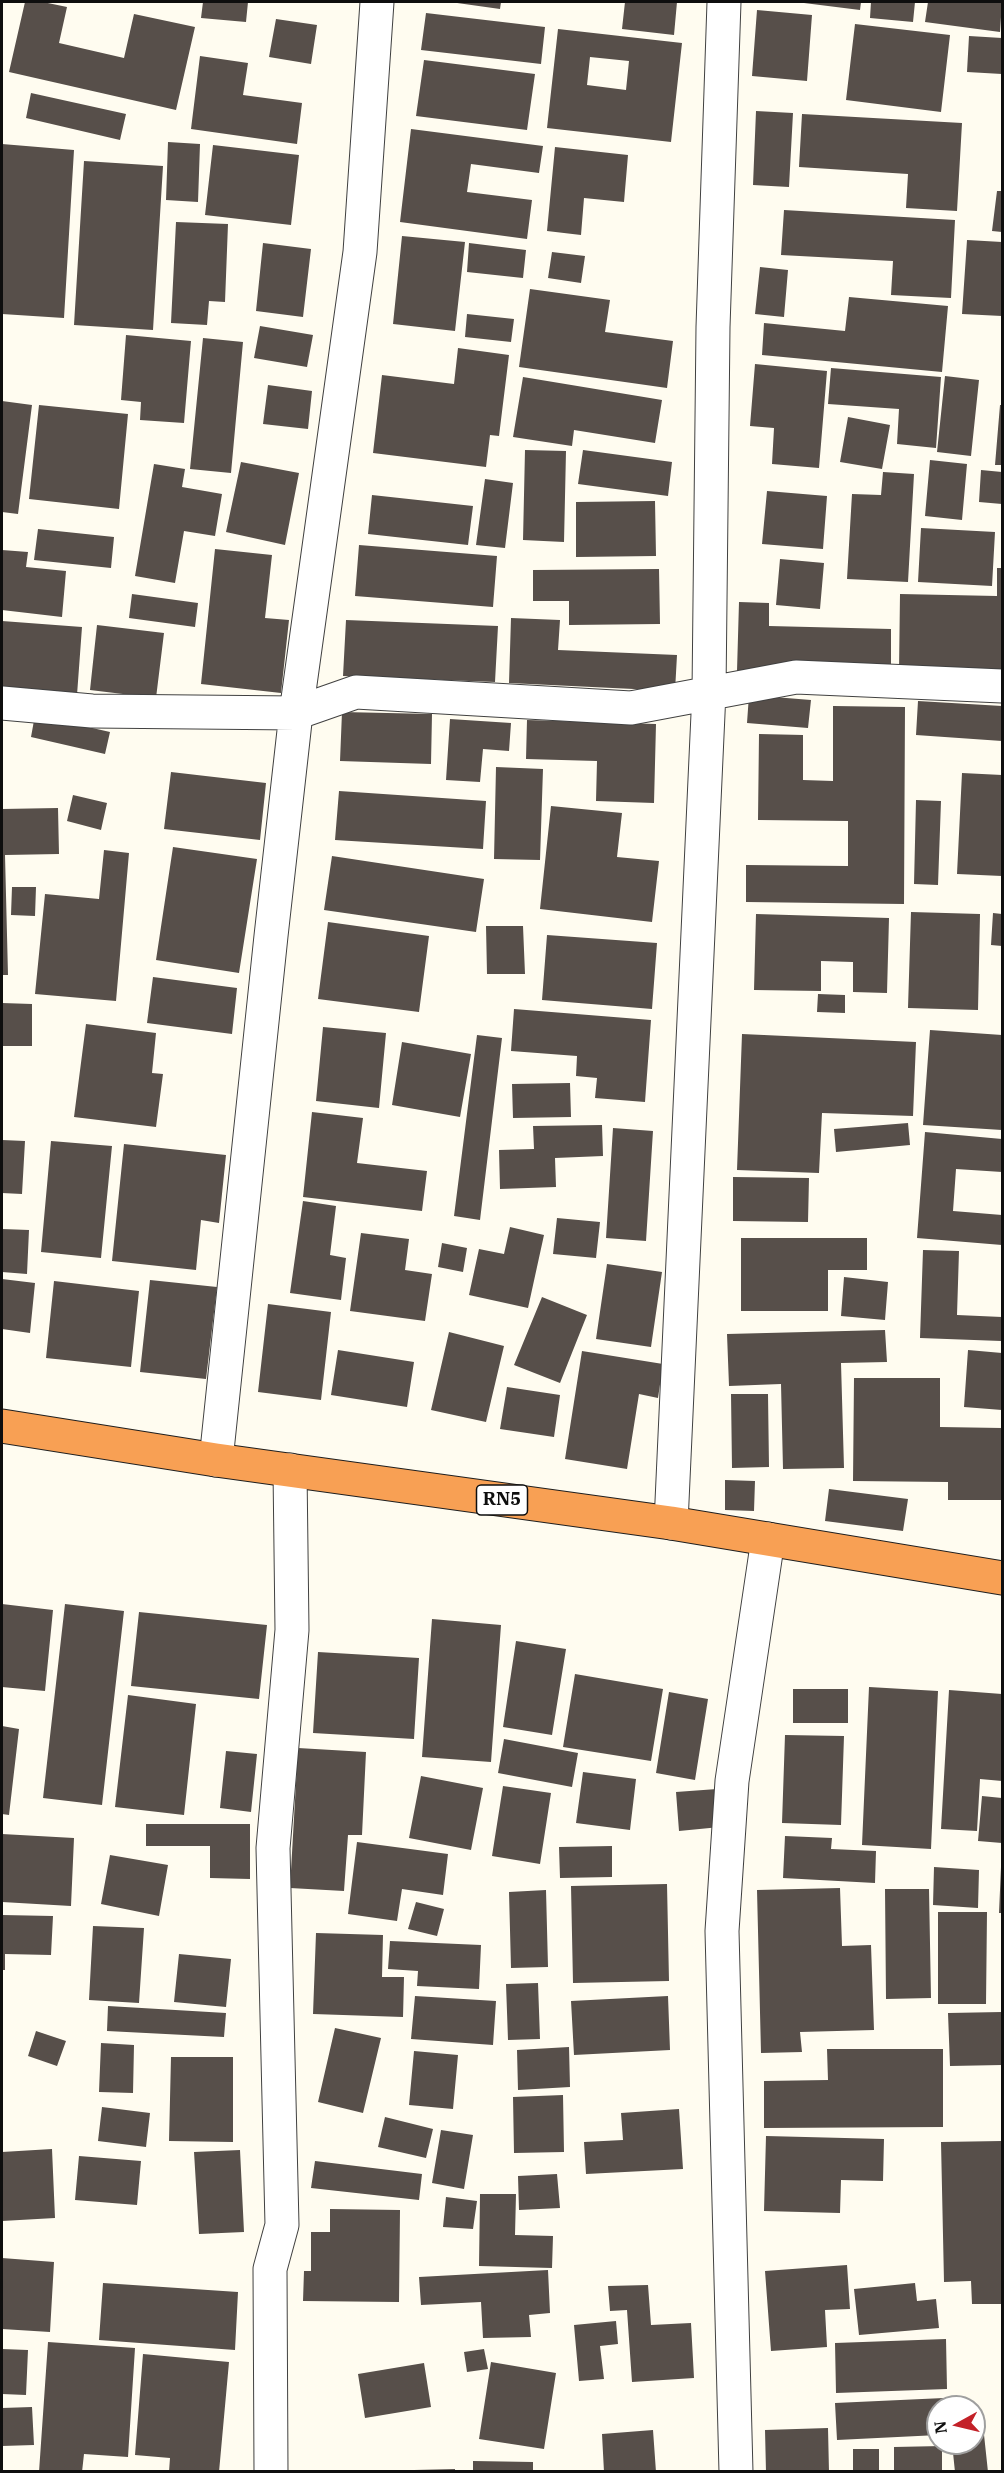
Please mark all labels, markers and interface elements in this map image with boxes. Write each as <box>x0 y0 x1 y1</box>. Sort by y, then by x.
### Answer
road number: RN5 <box>476 1485 528 1515</box>
north arrow <box>926 2395 986 2455</box>
text: N <box>929 2420 951 2435</box>

